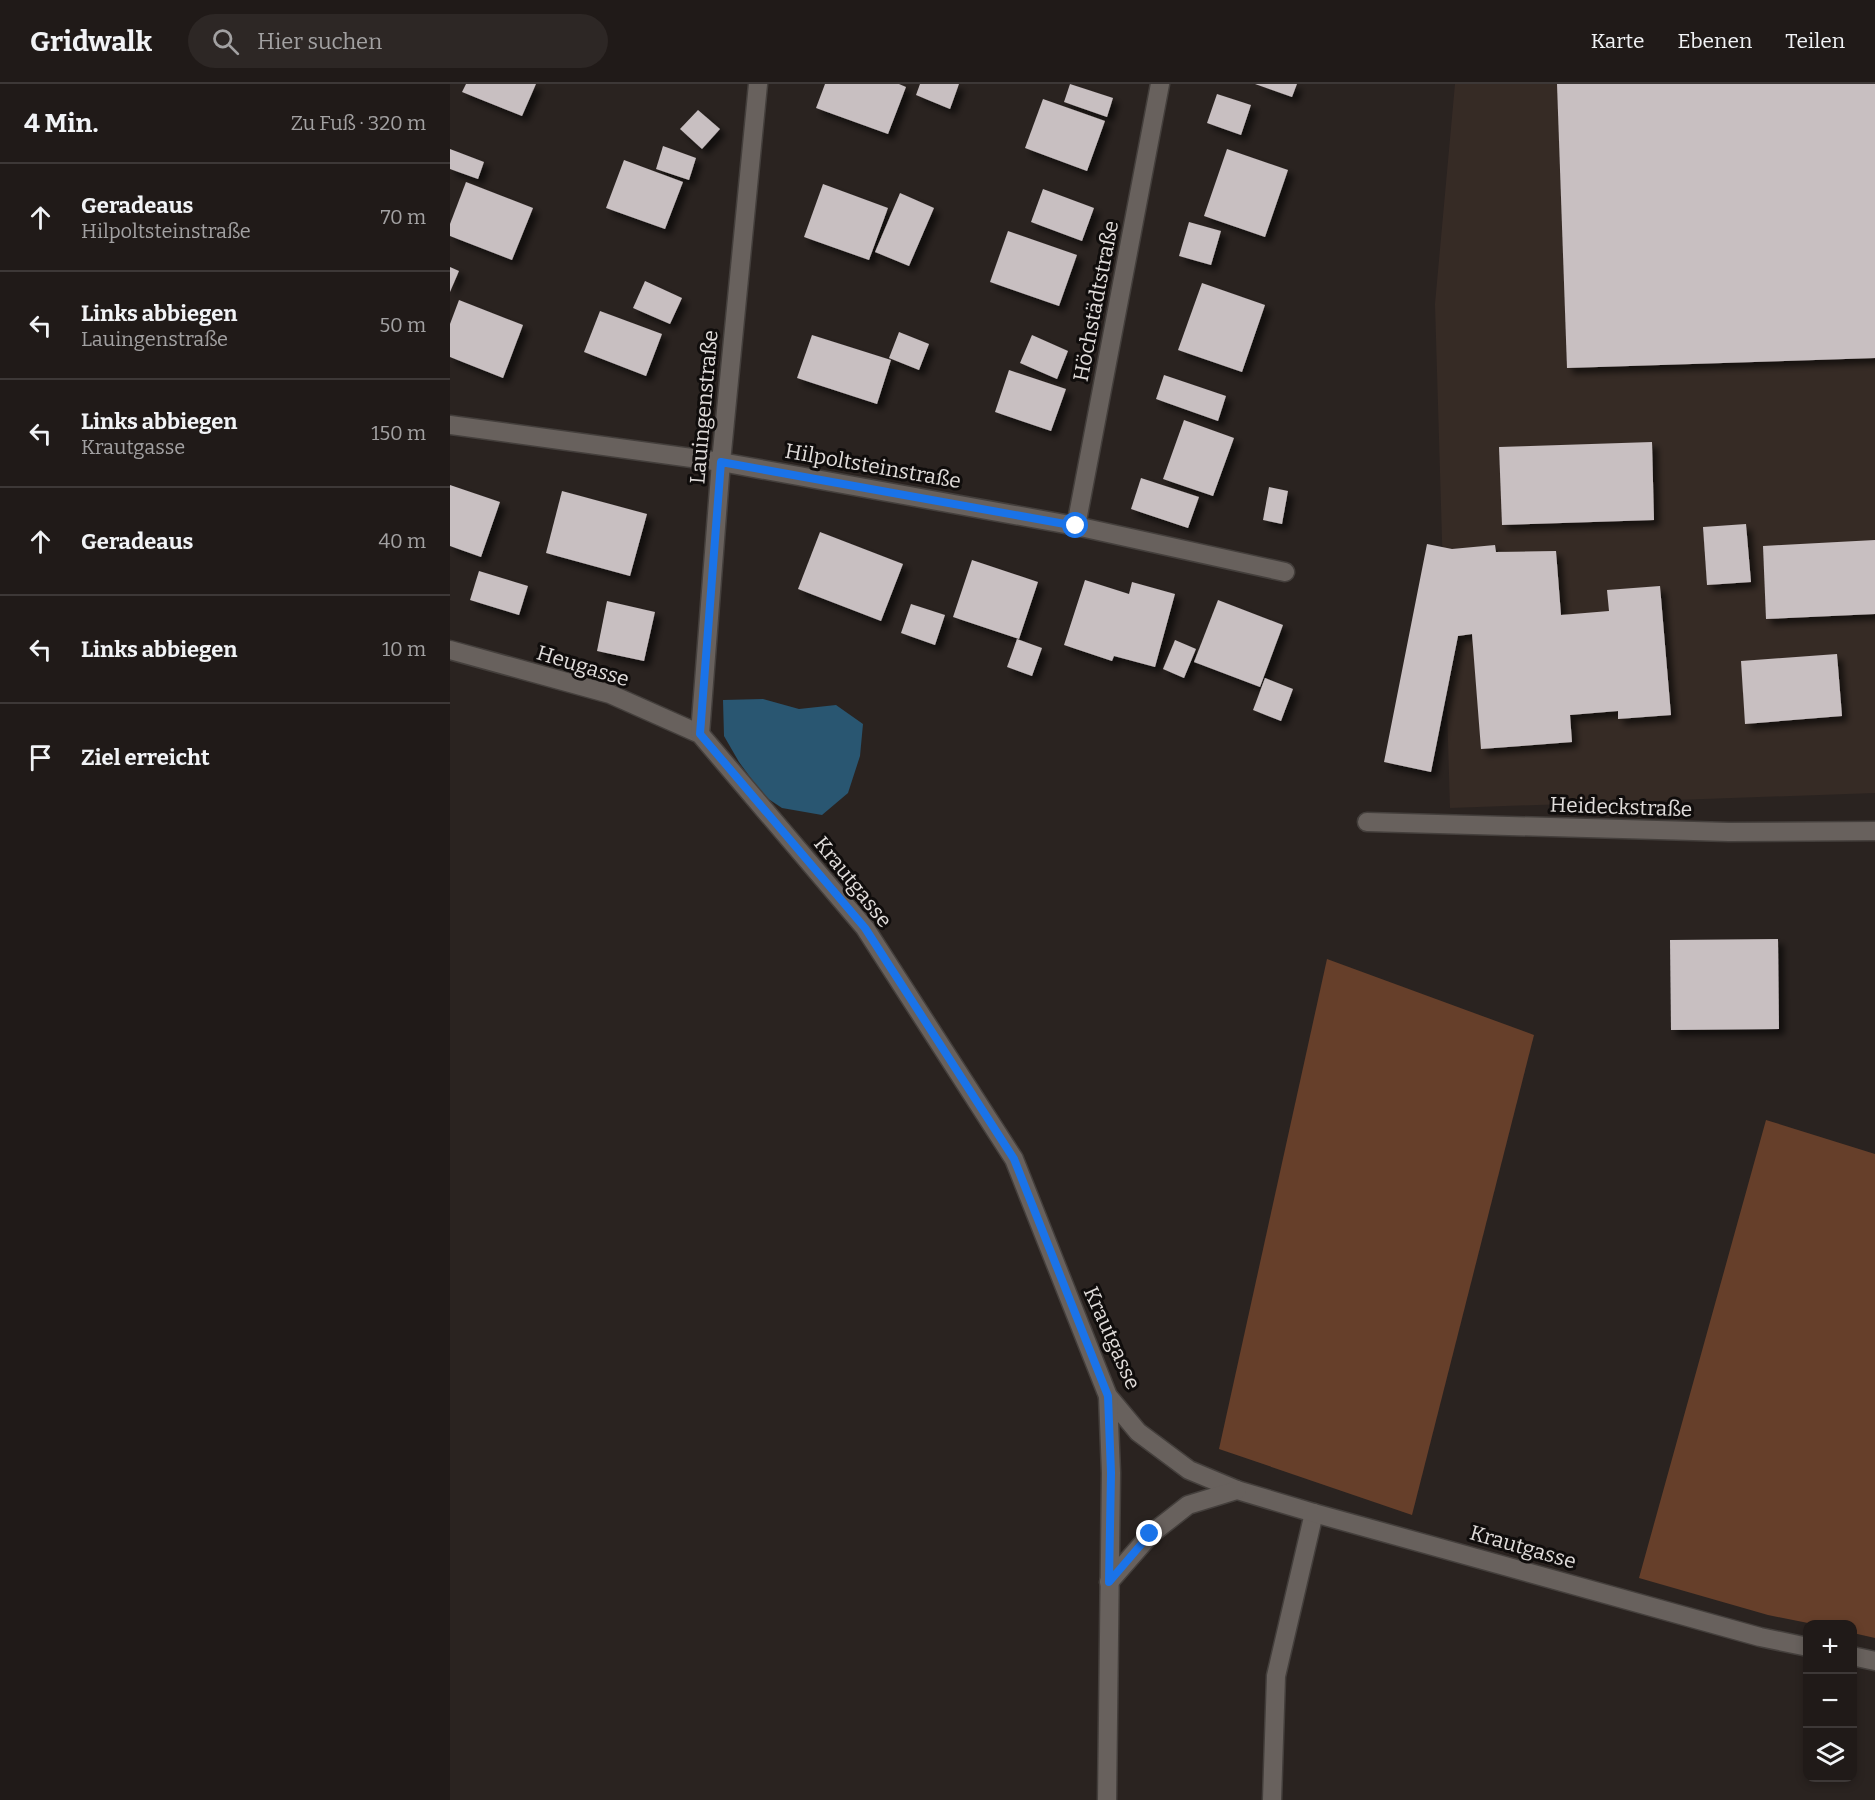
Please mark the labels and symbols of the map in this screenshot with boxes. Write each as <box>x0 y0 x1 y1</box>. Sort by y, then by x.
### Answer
street label: Höchstädtstraße <box>1068 218 1124 384</box>
street label: Lauingenstraße <box>684 329 724 485</box>
street label: Hilpoltsteinstraße <box>783 438 963 494</box>
route start <box>1062 512 1088 538</box>
street label: Heugasse <box>534 640 632 692</box>
street label: Heideckstraße <box>1549 792 1693 822</box>
street label: Krautgasse <box>808 831 898 933</box>
street label: Krautgasse <box>1078 1283 1146 1393</box>
street label: Krautgasse <box>1467 1519 1579 1575</box>
route end <box>1136 1520 1162 1546</box>

